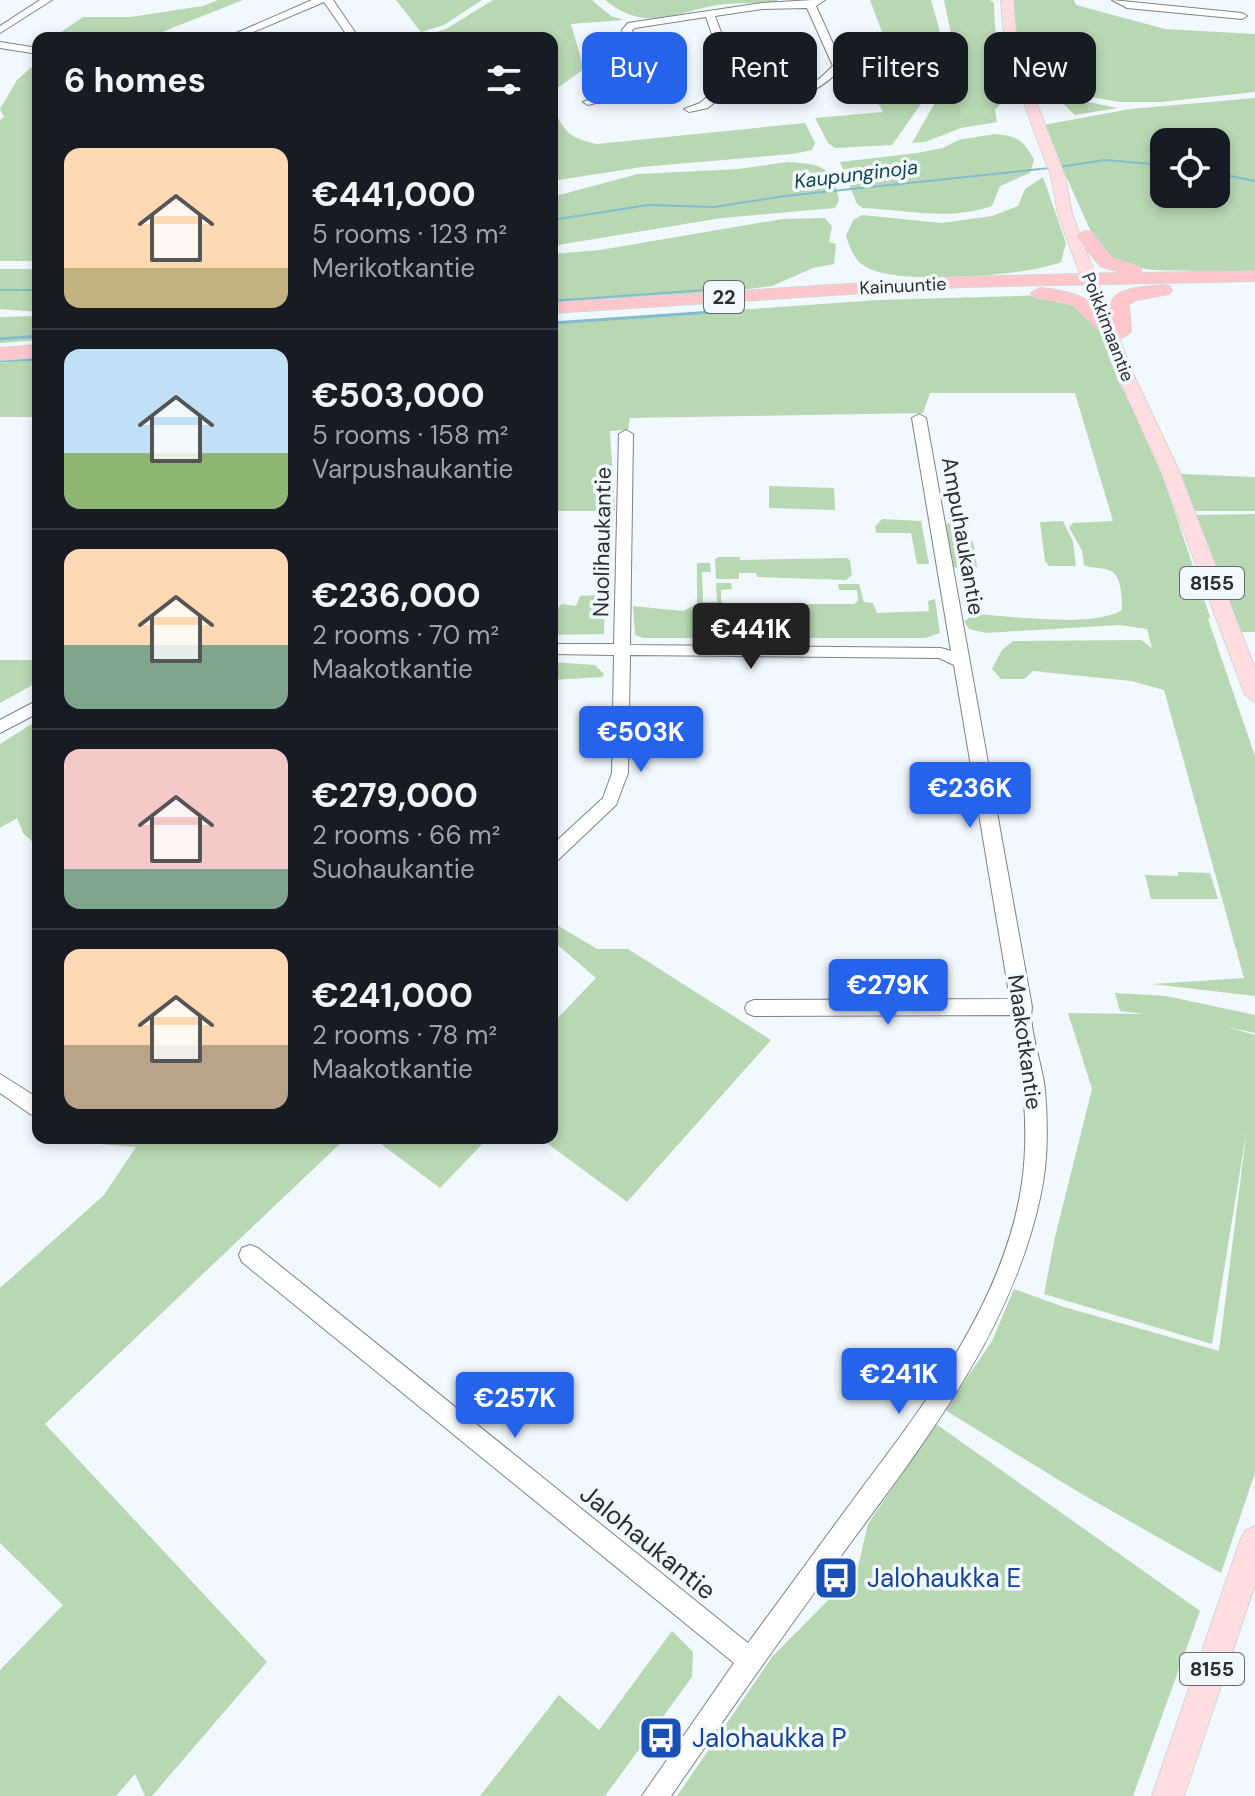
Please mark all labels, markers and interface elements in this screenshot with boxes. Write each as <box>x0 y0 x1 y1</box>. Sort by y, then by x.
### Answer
chip: Buy <box>582 32 687 104</box>
chip: Rent <box>703 32 817 104</box>
chip: Filters <box>833 32 968 104</box>
chip: New <box>984 32 1096 104</box>
text: 6 homes <box>64 58 206 103</box>
icon: filters <box>482 58 526 102</box>
map controls <box>1150 128 1230 208</box>
button: locate <box>1150 128 1230 208</box>
water label: Kaupunginoja <box>793 154 919 194</box>
text: €441,000 <box>312 172 476 217</box>
icon: home <box>128 180 224 276</box>
text: 5 rooms · 123 m² <box>312 217 507 251</box>
text: Merikotkantie <box>312 251 475 285</box>
street label: Poikkimaantie <box>1076 269 1140 385</box>
street label: Kainuuntie <box>859 272 947 300</box>
road number: 22 <box>704 281 744 313</box>
text: €503,000 <box>312 373 485 418</box>
icon: home <box>128 381 224 477</box>
text: 5 rooms · 158 m² <box>312 418 508 452</box>
text: Varpushaukantie <box>312 452 513 486</box>
street label: Ampuhaukantie <box>935 455 991 617</box>
street label: Nuolihaukantie <box>586 467 618 617</box>
road number: 8155 <box>1180 567 1244 599</box>
text: €236,000 <box>312 573 481 618</box>
icon: home <box>128 581 224 677</box>
pin: €441K <box>695 603 807 671</box>
text: €441K <box>711 612 791 646</box>
text: 2 rooms · 70 m² <box>312 618 499 652</box>
text: Maakotkantie <box>312 652 473 686</box>
pin: €503K <box>585 706 697 774</box>
text: €503K <box>597 715 685 749</box>
pin: €236K <box>914 762 1026 830</box>
text: €236K <box>928 771 1012 805</box>
text: €279,000 <box>312 773 478 818</box>
icon: home <box>128 781 224 877</box>
text: 2 rooms · 66 m² <box>312 818 500 852</box>
text: Suohaukantie <box>312 852 475 886</box>
pin: €279K <box>832 959 944 1027</box>
text: €279K <box>847 968 929 1002</box>
text: €241,000 <box>312 973 473 1018</box>
street label: Maakotkantie <box>1001 973 1049 1111</box>
icon: home <box>128 981 224 1077</box>
text: 2 rooms · 78 m² <box>312 1018 497 1052</box>
text: Maakotkantie <box>312 1052 473 1086</box>
pin: €241K <box>843 1348 955 1416</box>
text: €241K <box>860 1357 938 1391</box>
pin: €257K <box>459 1372 571 1440</box>
text: €257K <box>474 1381 556 1415</box>
street label: Jalohaukantie <box>573 1477 723 1607</box>
bus stop icon: Jalohaukka E <box>812 1554 860 1602</box>
place label: Jalohaukka E <box>867 1561 1021 1595</box>
road number: 8155 <box>1180 1653 1244 1685</box>
bus stop icon: Jalohaukka P <box>637 1714 685 1762</box>
place label: Jalohaukka P <box>692 1721 847 1755</box>

